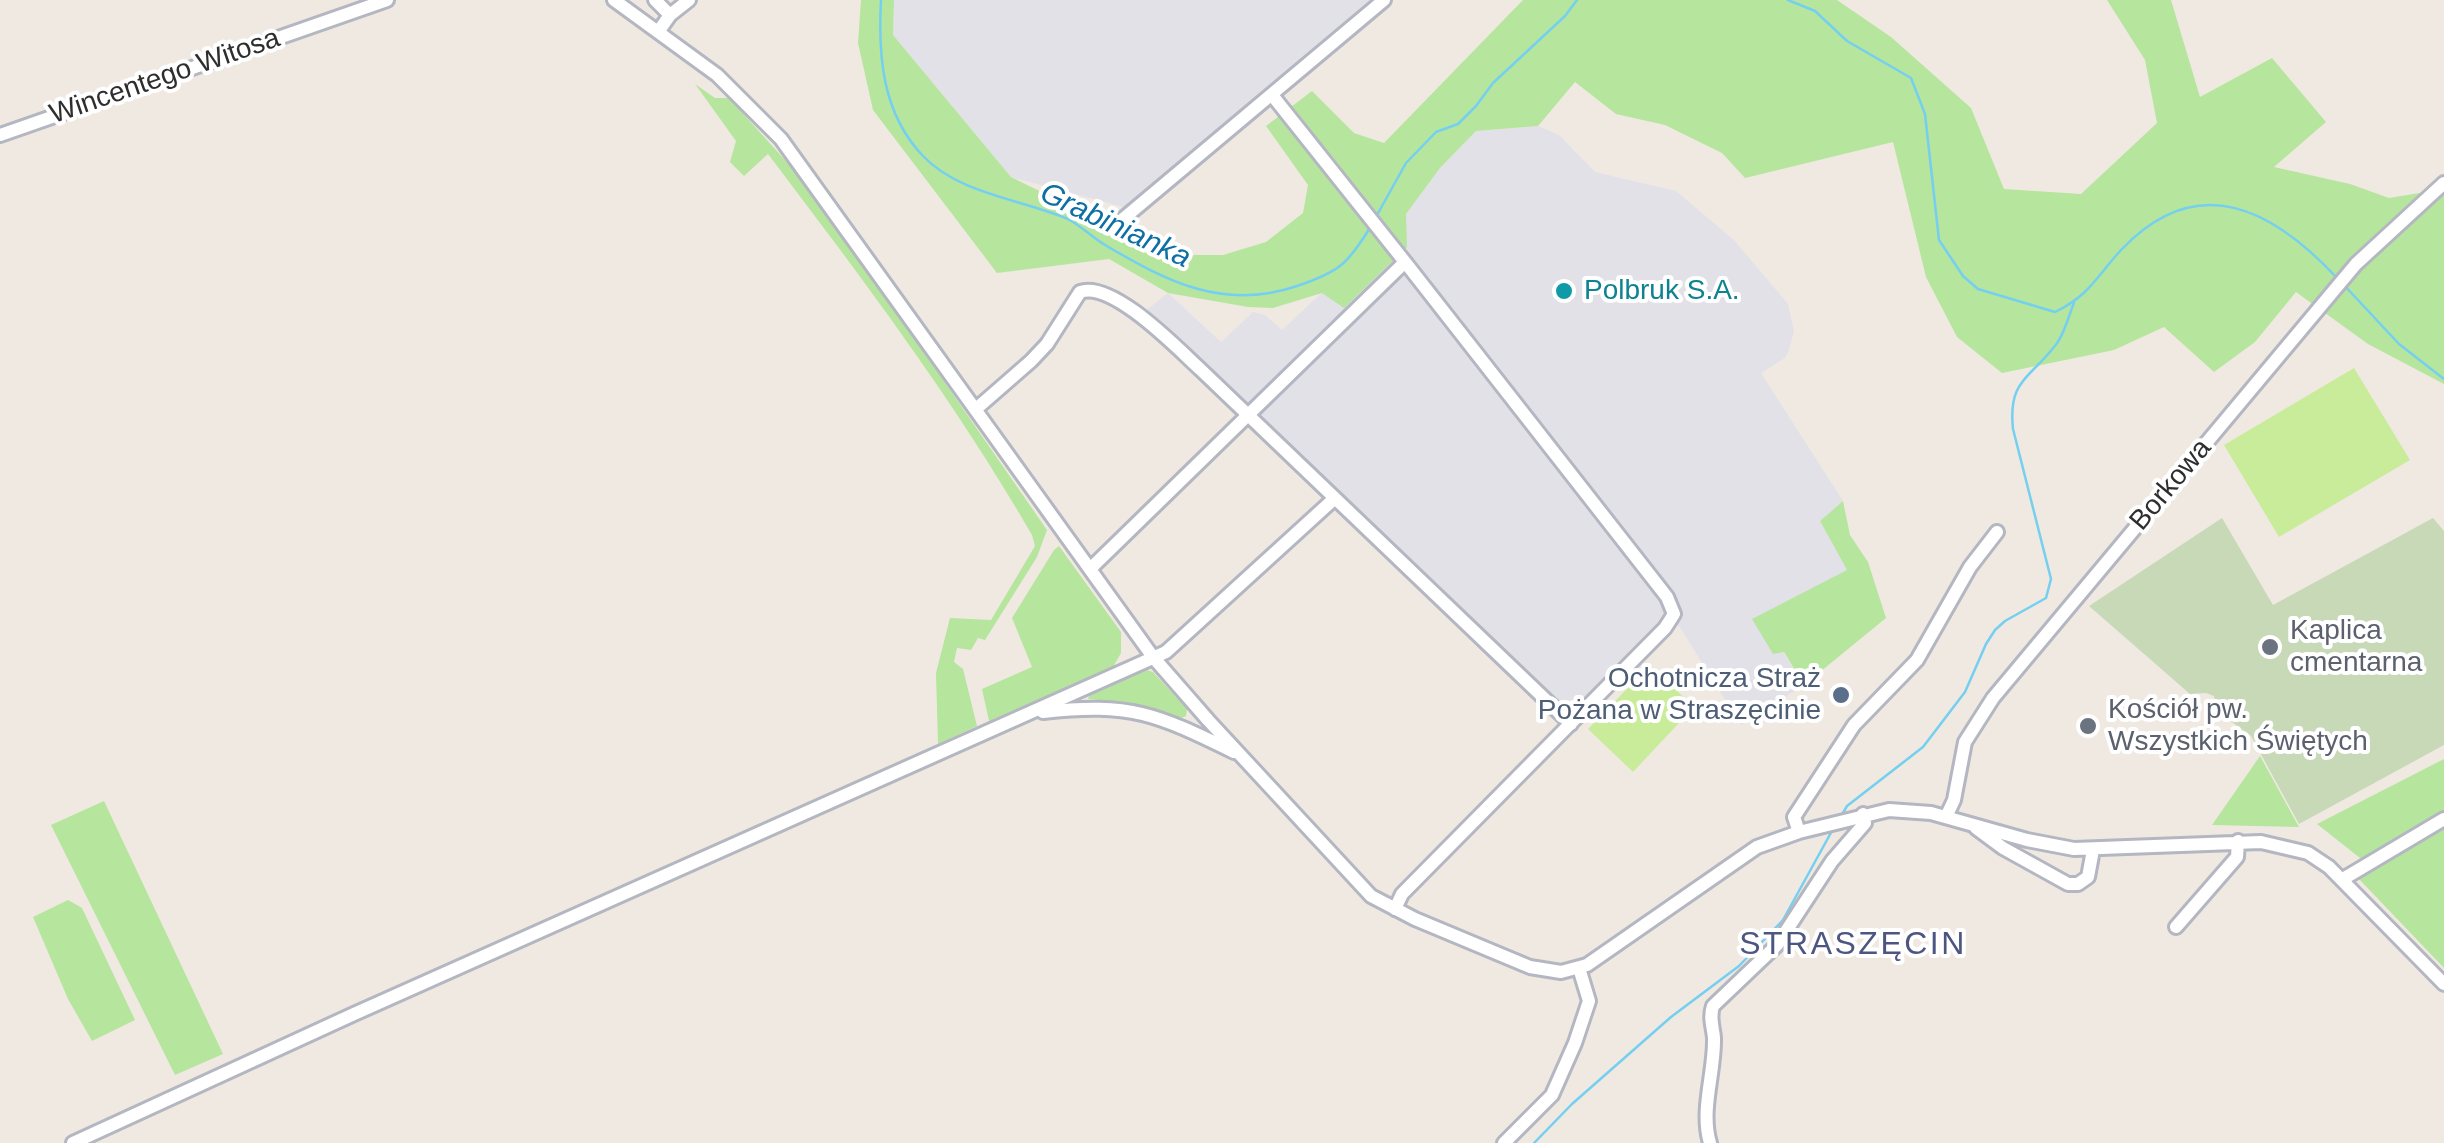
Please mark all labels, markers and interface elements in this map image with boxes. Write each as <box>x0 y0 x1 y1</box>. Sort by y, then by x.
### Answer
street label: Wincentego Witosa <box>45 22 285 132</box>
water label: Grabinianka <box>1034 176 1196 276</box>
place label: Polbruk S.A. <box>1584 274 1740 308</box>
marker: Polbruk S.A. <box>1553 280 1575 302</box>
street label: Borkowa <box>2123 432 2219 538</box>
place label: Kaplica cmentarna <box>2290 614 2422 680</box>
marker: Kaplica cmentarna <box>2259 636 2281 658</box>
place label: Ochotnicza Straż Pożana w Straszęcinie <box>1538 662 1821 728</box>
marker: Ochotnicza Straż Pożana w Straszęcinie <box>1830 684 1852 706</box>
place label: Kościół pw. Wszystkich Świętych <box>2108 693 2368 759</box>
marker: Kościół pw. Wszystkich Świętych <box>2077 715 2099 737</box>
district label: STRASZĘCIN <box>1739 926 1967 964</box>

